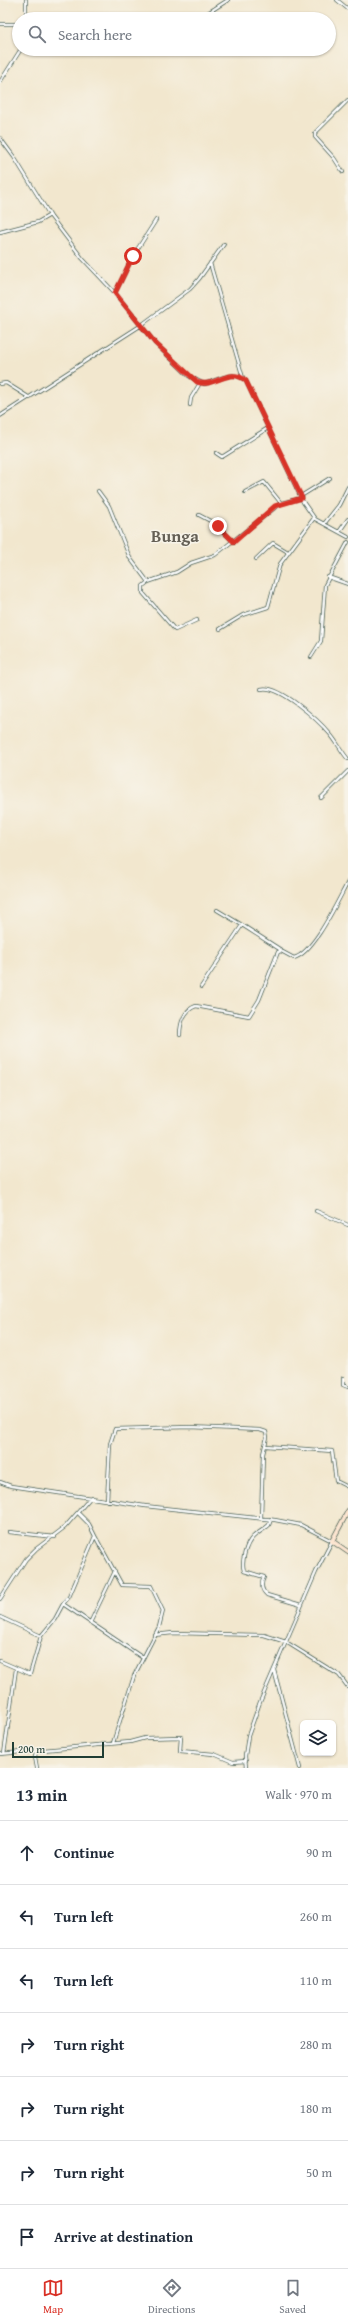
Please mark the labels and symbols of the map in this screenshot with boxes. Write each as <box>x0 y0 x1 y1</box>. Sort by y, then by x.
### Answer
route start <box>124 247 142 265</box>
route end <box>209 517 227 535</box>
district label: Bunga <box>151 523 199 548</box>
scale bar <box>12 1740 104 1759</box>

